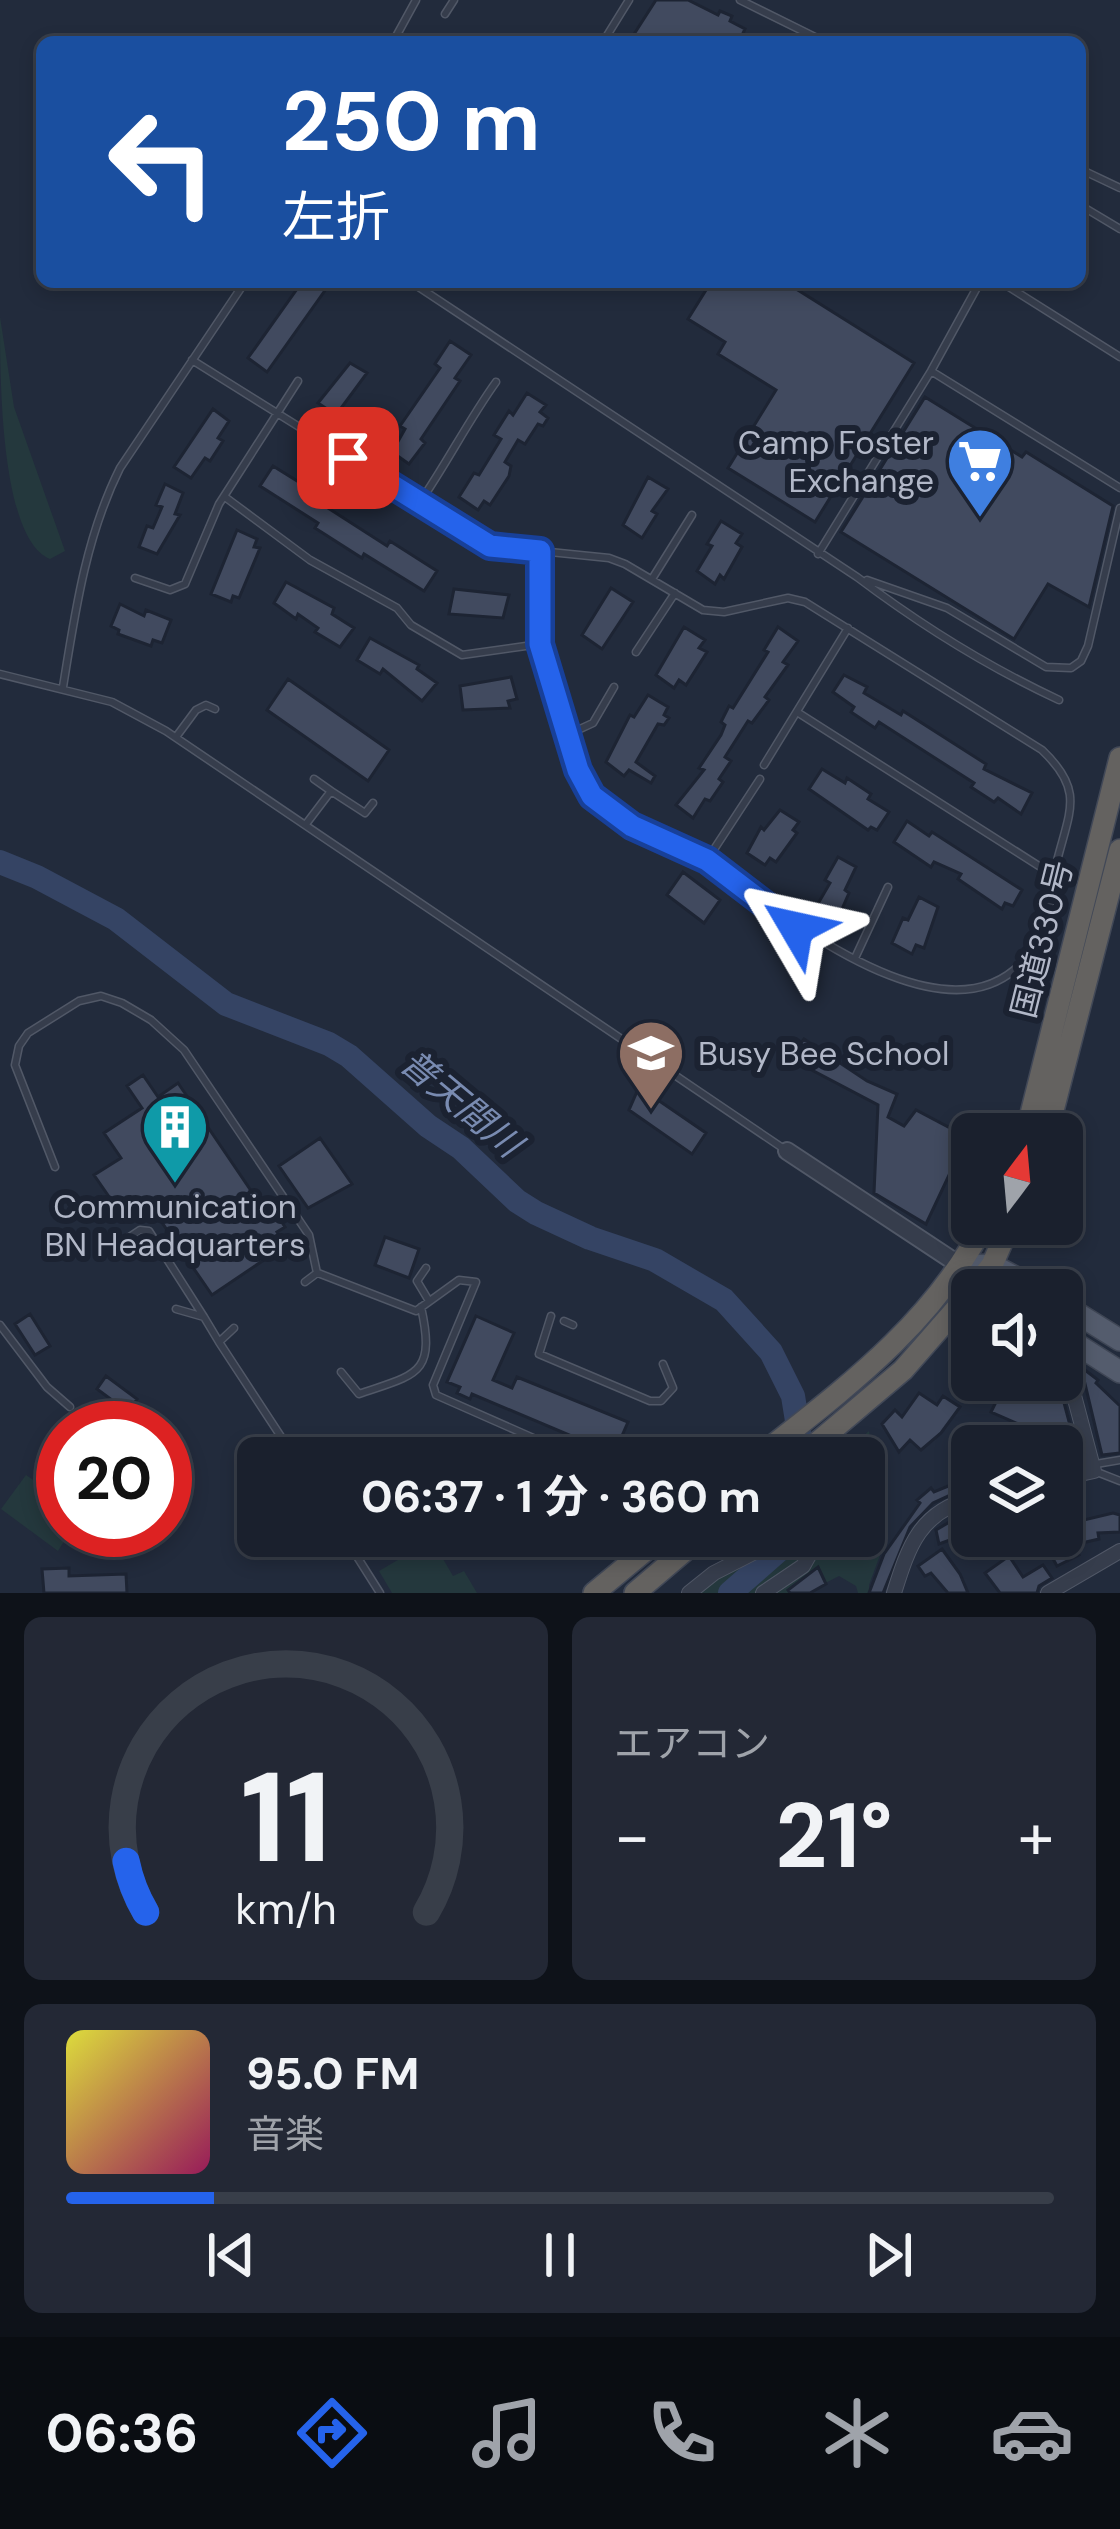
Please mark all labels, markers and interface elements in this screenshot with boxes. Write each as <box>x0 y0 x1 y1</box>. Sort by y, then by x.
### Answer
text: 250 m <box>282 67 541 176</box>
icon: left <box>84 84 240 240</box>
text: 左折 <box>282 182 390 253</box>
pin <box>297 407 399 509</box>
place label: Camp Foster Exchange <box>738 421 934 502</box>
icon: arrive <box>315 425 381 491</box>
supermarket icon: Camp Foster Exchange <box>945 426 1015 520</box>
street label: 国道330号 <box>1002 856 1082 1022</box>
position arrow <box>733 865 859 991</box>
school or university icon: Busy Bee School <box>616 1018 686 1112</box>
place label: Busy Bee School <box>698 1032 949 1075</box>
water label: 普天間川 <box>391 1039 534 1170</box>
building icon: Communication BN Headquarters <box>140 1092 210 1186</box>
north arrow <box>951 1113 1083 1245</box>
map controls <box>951 1113 1083 1557</box>
place label: Communication BN Headquarters <box>44 1185 306 1266</box>
button: sound <box>951 1269 1083 1401</box>
speed limit sign: 20 <box>36 1401 192 1557</box>
button: layers <box>951 1425 1083 1557</box>
text: 06:37 · 1 分 · 360 m <box>361 1467 761 1526</box>
text: エアコン <box>614 1718 770 1769</box>
text: 11 <box>241 1737 331 1900</box>
text: 21° <box>775 1778 893 1895</box>
text: − <box>614 1794 650 1879</box>
text: + <box>1018 1794 1054 1879</box>
text: km/h <box>235 1880 337 1936</box>
text: 95.0 FM <box>246 2044 419 2103</box>
text: 音楽 <box>246 2109 324 2160</box>
icon: previous <box>198 2222 264 2288</box>
icon: pause <box>527 2222 593 2288</box>
icon: next <box>856 2222 922 2288</box>
icon: directions <box>290 2391 374 2475</box>
icon: music <box>465 2391 549 2475</box>
icon: phone <box>640 2391 724 2475</box>
icon: climate <box>815 2391 899 2475</box>
icon: car <box>990 2391 1074 2475</box>
text: 06:36 <box>46 2398 198 2469</box>

